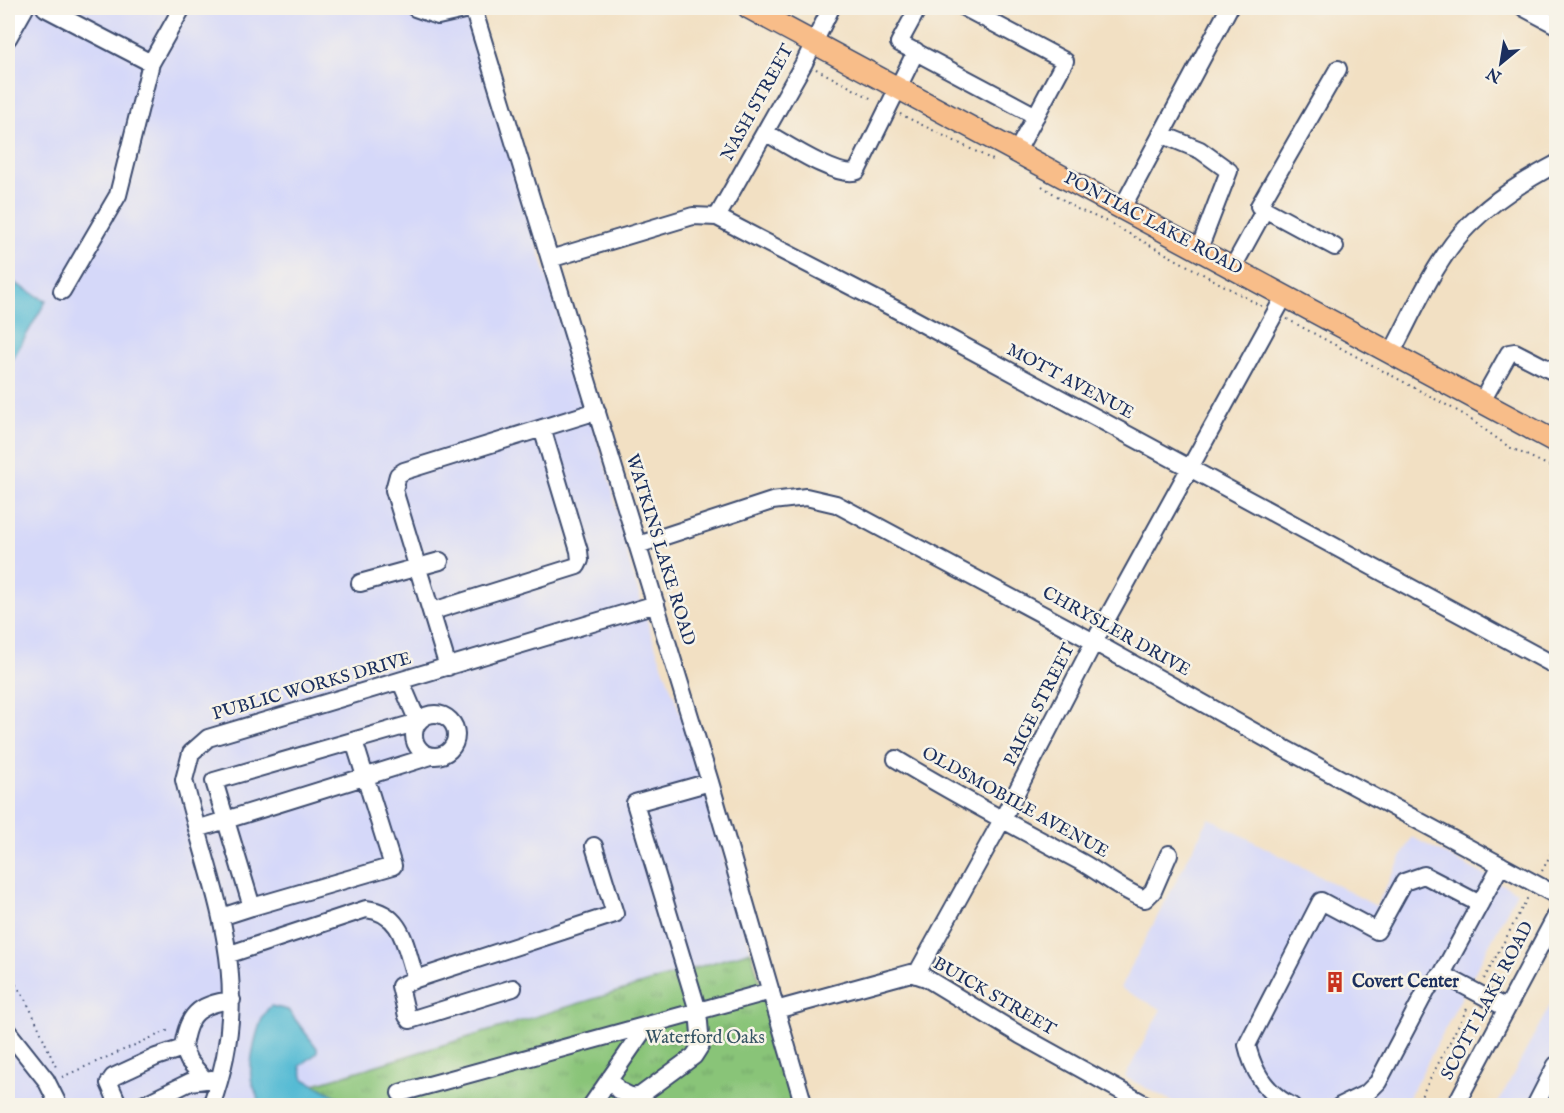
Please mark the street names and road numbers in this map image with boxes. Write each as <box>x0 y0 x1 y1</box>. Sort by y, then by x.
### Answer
street label: NASH STREET <box>716 41 800 165</box>
street label: PONTIAC LAKE ROAD <box>1060 167 1246 281</box>
street label: MOTT AVENUE <box>1002 339 1138 425</box>
street label: WATKINS LAKE ROAD <box>620 451 700 649</box>
street label: CHRYSLER DRIVE <box>1038 582 1194 682</box>
street label: PAIGE STREET <box>999 640 1081 770</box>
street label: PUBLIC WORKS DRIVE <box>210 648 414 726</box>
street label: OLDSMOBILE AVENUE <box>917 742 1113 864</box>
street label: SCOTT LAKE ROAD <box>1436 918 1540 1084</box>
street label: BUICK STREET <box>928 952 1060 1042</box>

